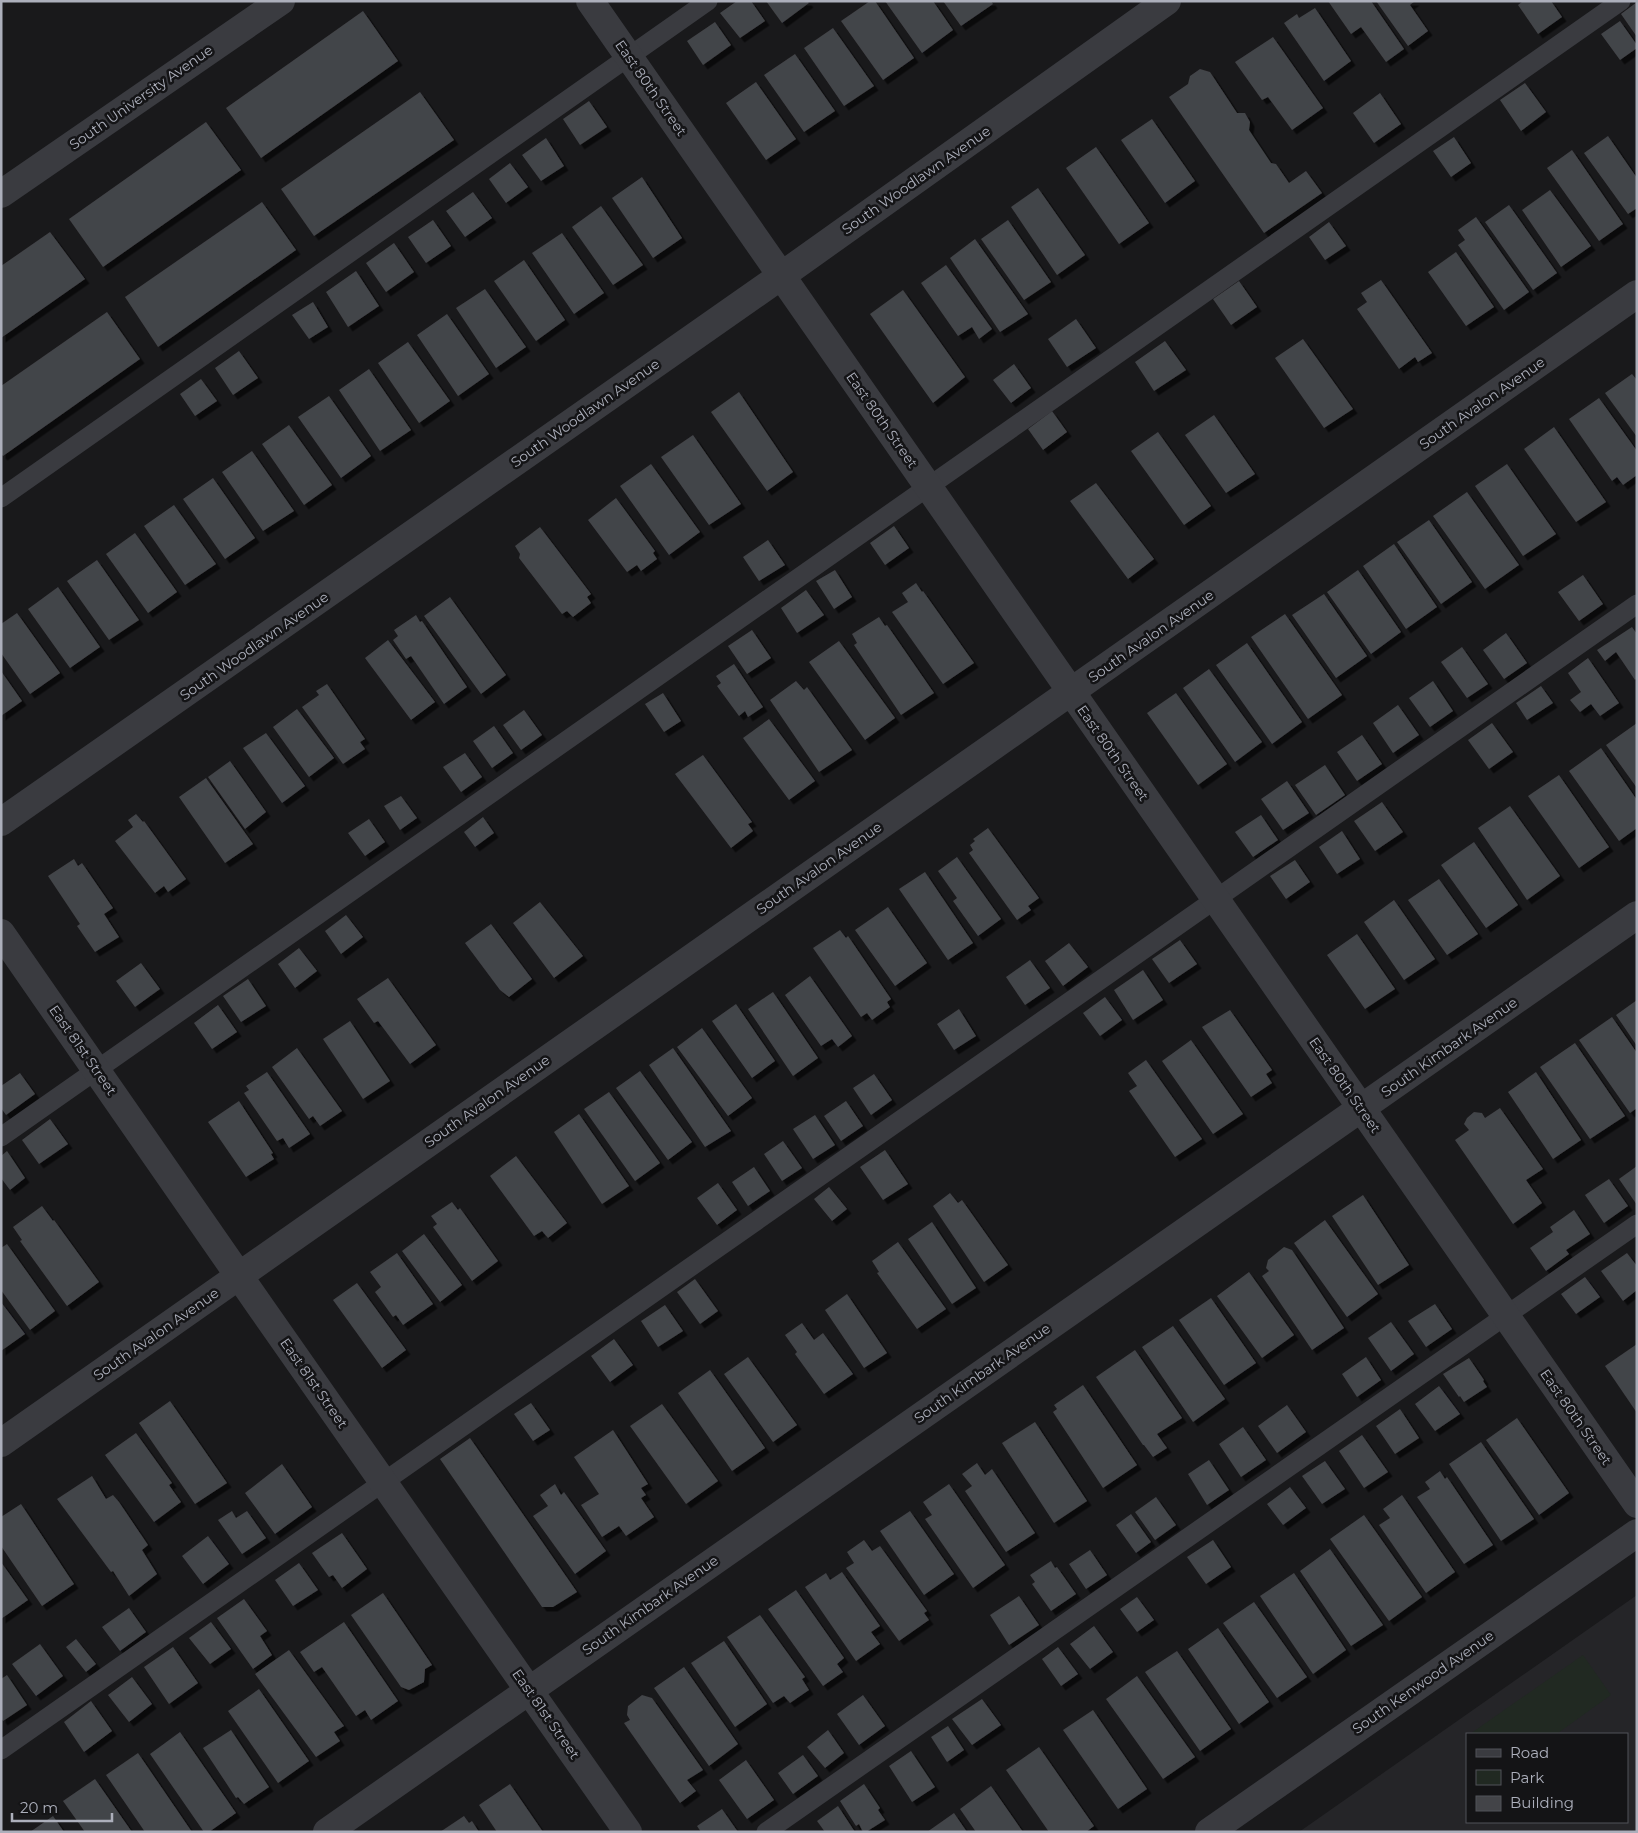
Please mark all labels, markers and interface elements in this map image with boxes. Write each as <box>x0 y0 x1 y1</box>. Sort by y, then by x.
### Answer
street label: East 80th Street <box>611 36 691 140</box>
street label: South University Avenue <box>66 41 216 153</box>
street label: South Woodlawn Avenue <box>838 122 994 238</box>
street label: South Avalon Avenue <box>1416 353 1548 453</box>
street label: South Woodlawn Avenue <box>507 355 663 471</box>
street label: East 80th Street <box>842 368 922 472</box>
street label: South Avalon Avenue <box>1085 586 1217 686</box>
street label: South Woodlawn Avenue <box>176 588 332 704</box>
street label: East 80th Street <box>1073 701 1153 805</box>
street label: South Avalon Avenue <box>753 818 885 918</box>
street label: South Kimbark Avenue <box>1377 993 1521 1101</box>
street label: East 81st Street <box>45 1001 121 1099</box>
street label: East 80th Street <box>1305 1033 1385 1137</box>
street label: South Avalon Avenue <box>421 1051 553 1151</box>
street label: South Avalon Avenue <box>90 1284 222 1384</box>
street label: South Kimbark Avenue <box>910 1319 1054 1427</box>
street label: East 81st Street <box>276 1334 352 1432</box>
street label: East 80th Street <box>1536 1365 1616 1469</box>
street label: South Kimbark Avenue <box>578 1551 722 1659</box>
street label: South Kenwood Avenue <box>1349 1626 1497 1738</box>
street label: East 81st Street <box>508 1665 584 1763</box>
legend <box>1466 1733 1628 1823</box>
text: Road <box>1510 1743 1549 1762</box>
text: Park <box>1510 1768 1544 1787</box>
scale bar <box>12 1790 112 1822</box>
text: Building <box>1510 1793 1574 1812</box>
text: 20 m <box>20 1798 58 1817</box>

